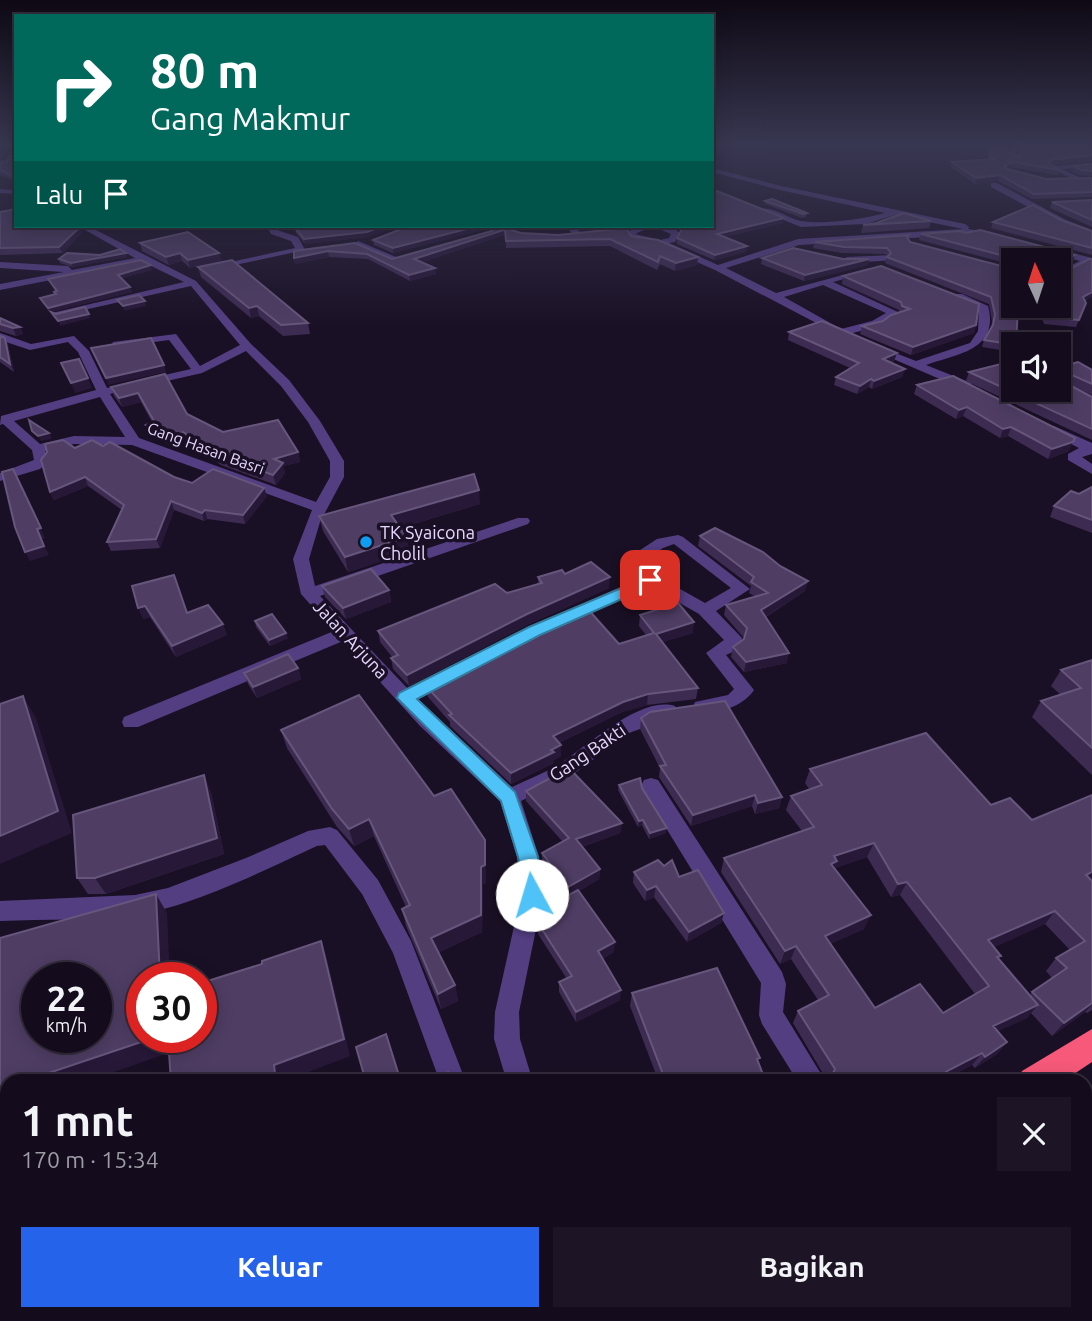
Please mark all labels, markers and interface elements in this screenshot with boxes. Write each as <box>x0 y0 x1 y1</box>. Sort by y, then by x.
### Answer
icon: right <box>35 42 126 133</box>
text: 80 m <box>150 42 259 97</box>
text: Gang Makmur <box>150 100 350 136</box>
icon: arrive <box>97 175 135 213</box>
text: Lalu <box>35 180 83 209</box>
north arrow <box>1001 248 1071 318</box>
map controls <box>1001 248 1071 402</box>
button: sound <box>1001 332 1071 402</box>
street label: Gang Hasan Basri <box>145 418 267 478</box>
place label: TK Syaicona Cholil <box>380 522 475 563</box>
marker: TK Syaicona Cholil <box>358 534 374 550</box>
pin <box>620 550 680 610</box>
icon: arrive <box>631 561 669 599</box>
street label: Jalan Arjuna <box>310 596 392 682</box>
street label: Gang Bakti <box>545 719 629 785</box>
position arrow <box>495 858 569 932</box>
speed limit sign: 30 <box>126 962 217 1053</box>
text: 22 <box>47 978 86 1018</box>
text: km/h <box>46 1015 87 1035</box>
text: 1 mnt <box>21 1097 134 1144</box>
button: close <box>997 1097 1071 1171</box>
text: 170 m · 15:34 <box>21 1147 159 1172</box>
button: Keluar <box>21 1227 539 1307</box>
button: Bagikan <box>553 1227 1071 1307</box>

